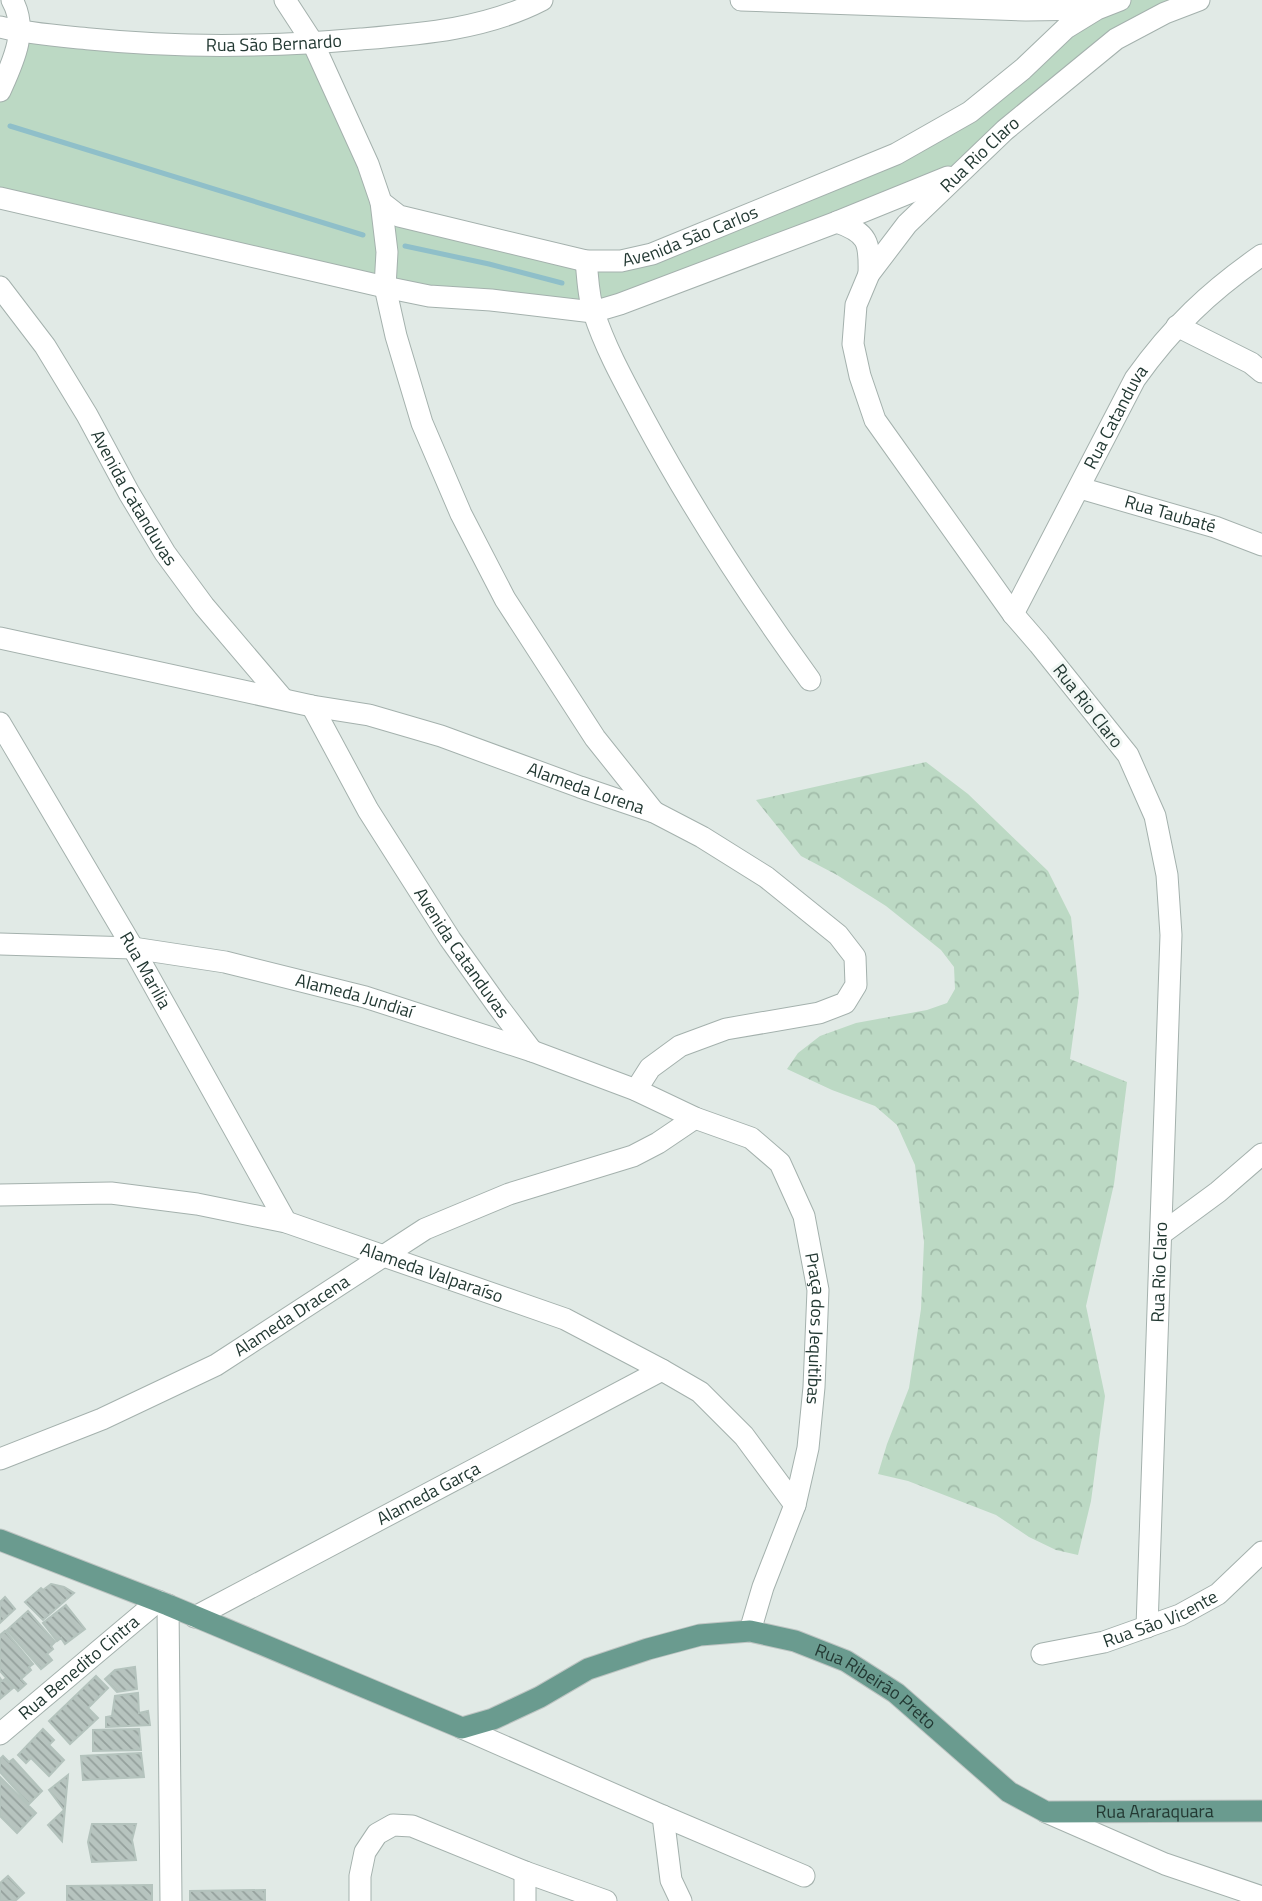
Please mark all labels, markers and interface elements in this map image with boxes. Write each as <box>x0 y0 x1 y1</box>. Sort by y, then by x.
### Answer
street label: Rua São Bernardo <box>206 27 343 58</box>
street label: Rua Rio Claro <box>934 109 1025 199</box>
street label: Avenida São Carlos <box>620 198 762 273</box>
street label: Rua Catanduva <box>1077 359 1154 474</box>
street label: Avenida Catanduvas <box>84 425 184 571</box>
street label: Rua Taubaté <box>1122 488 1219 540</box>
street label: Rua Rio Claro <box>1047 658 1130 754</box>
street label: Alameda Lorena <box>524 755 648 821</box>
street label: Avenida Catanduvas <box>408 882 516 1024</box>
street label: Rua Marilia <box>113 926 178 1014</box>
street label: Alameda Jundiaí <box>293 966 419 1025</box>
street label: Rua Rio Claro <box>1144 1221 1174 1323</box>
street label: Alameda Valparaíso <box>357 1235 507 1310</box>
street label: Praça dos Jequitibas <box>798 1250 832 1406</box>
street label: Alameda Dracena <box>228 1268 355 1363</box>
street label: Alameda Garça <box>372 1455 485 1532</box>
street label: Rua São Vicente <box>1099 1583 1222 1654</box>
street label: Rua Benedito Cintra <box>12 1608 145 1726</box>
street label: Rua Ribeirão Preto <box>811 1636 943 1736</box>
street label: Rua Araraquara <box>1095 1797 1214 1825</box>

